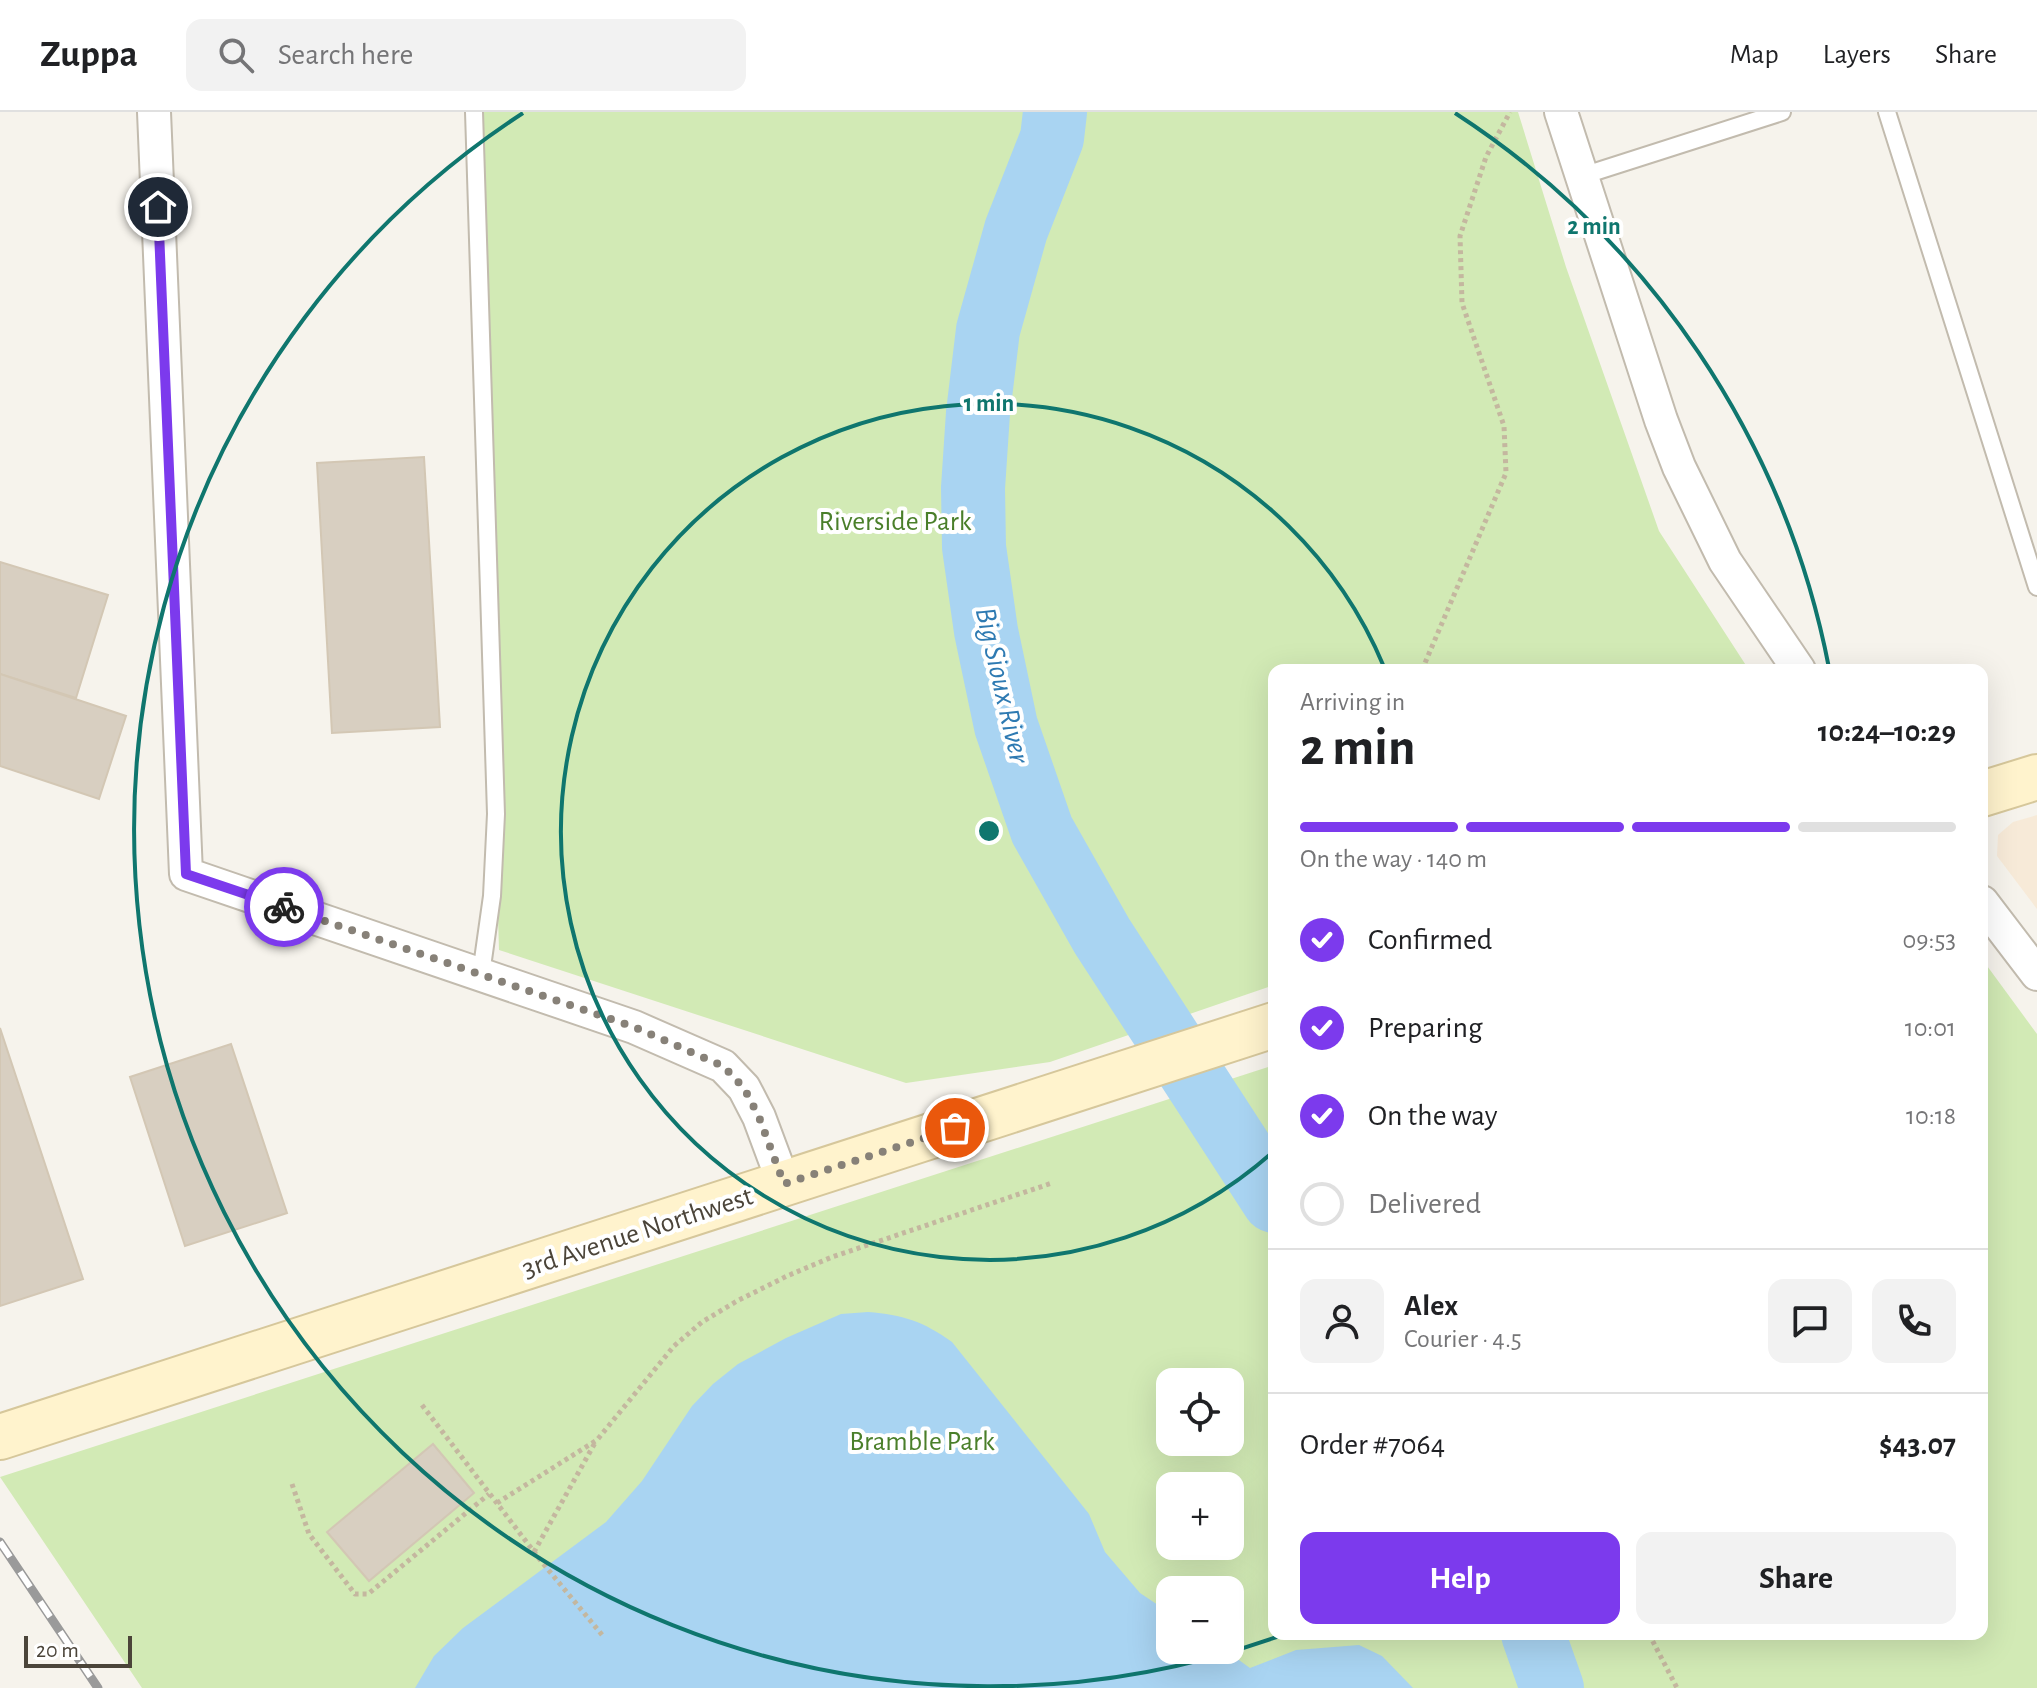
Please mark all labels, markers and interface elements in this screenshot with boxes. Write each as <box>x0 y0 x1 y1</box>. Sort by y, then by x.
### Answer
search box <box>186 19 746 91</box>
icon: search <box>214 33 258 77</box>
text: Zuppa <box>40 36 138 74</box>
text: Search here <box>278 40 413 70</box>
text: Map <box>1730 41 1779 69</box>
text: Layers <box>1823 41 1891 69</box>
text: Share <box>1935 41 1997 69</box>
pin <box>124 173 192 241</box>
icon: home <box>136 185 180 229</box>
text: 2 min <box>1567 215 1621 239</box>
text: 1 min <box>964 392 1014 416</box>
park label: Riverside Park <box>818 508 972 536</box>
water label: Big Sioux River <box>970 604 1035 767</box>
text: Arriving in <box>1300 689 1405 715</box>
text: 10:24–10:29 <box>1818 717 1956 747</box>
text: 2 min <box>1300 722 1415 774</box>
centre of rings <box>975 817 1003 845</box>
text: On the way · 140 m <box>1300 846 1487 872</box>
courier <box>244 867 324 947</box>
icon: bike <box>262 885 306 929</box>
icon: check <box>1300 918 1344 962</box>
text: Confirmed <box>1368 925 1492 955</box>
text: 09:53 <box>1903 927 1956 953</box>
icon: check <box>1300 1006 1344 1050</box>
text: Preparing <box>1368 1013 1483 1043</box>
text: 10:01 <box>1905 1015 1956 1041</box>
pin <box>921 1094 989 1162</box>
icon: check <box>1300 1094 1344 1138</box>
text: On the way <box>1368 1101 1497 1131</box>
text: 10:18 <box>1906 1103 1956 1129</box>
icon: bag <box>933 1106 977 1150</box>
street label: 3rd Avenue Northwest <box>519 1182 756 1283</box>
text: Delivered <box>1368 1189 1481 1219</box>
button: person <box>1300 1279 1384 1363</box>
button: chat <box>1768 1279 1852 1363</box>
button: phone <box>1872 1279 1956 1363</box>
text: Alex <box>1404 1291 1458 1321</box>
text: Courier · 4.5 <box>1404 1326 1522 1352</box>
map controls <box>1156 1368 1244 1664</box>
button: locate <box>1156 1368 1244 1456</box>
park label: Bramble Park <box>849 1428 995 1456</box>
text: Order #7064 <box>1300 1430 1445 1460</box>
text: $43.07 <box>1879 1430 1956 1460</box>
button: + <box>1156 1472 1244 1560</box>
button: Help <box>1300 1532 1620 1624</box>
button: Share <box>1636 1532 1956 1624</box>
button: − <box>1156 1576 1244 1664</box>
scale bar <box>24 1632 132 1668</box>
text: 20 m <box>36 1639 79 1661</box>

